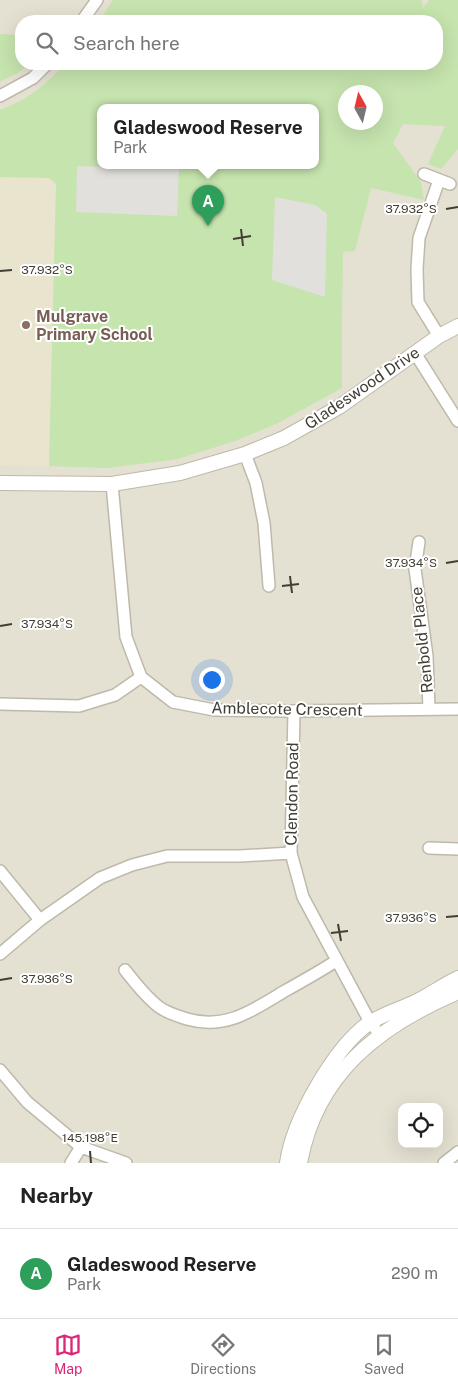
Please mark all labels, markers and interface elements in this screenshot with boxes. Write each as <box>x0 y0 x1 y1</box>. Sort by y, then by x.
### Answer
search box <box>15 15 443 70</box>
icon: search <box>33 29 61 57</box>
text: Search here <box>73 32 180 54</box>
north arrow <box>338 85 383 130</box>
popup <box>97 104 319 169</box>
text: Gladeswood Reserve <box>113 116 303 138</box>
text: Park <box>113 138 147 157</box>
pin: A <box>192 185 224 226</box>
text: 37.932°S <box>385 202 437 216</box>
text: 37.932°S <box>21 263 73 277</box>
place label: Mulgrave Primary School <box>36 307 153 344</box>
marker: Mulgrave Primary School <box>20 319 32 331</box>
street label: Gladeswood Drive <box>301 343 423 433</box>
text: 37.934°S <box>385 556 437 570</box>
street label: Renbold Place <box>407 586 437 694</box>
text: 37.934°S <box>21 617 73 631</box>
your location <box>199 667 225 693</box>
street label: Amblecote Crescent <box>211 698 363 720</box>
street label: Clendon Road <box>282 742 302 846</box>
text: 37.936°S <box>385 911 437 925</box>
text: 37.936°S <box>21 972 73 986</box>
map controls <box>398 1103 443 1148</box>
button: locate <box>398 1103 443 1148</box>
text: 145.198°E <box>62 1131 118 1145</box>
text: Nearby <box>20 1183 93 1208</box>
text: Gladeswood Reserve <box>67 1253 257 1275</box>
text: A <box>30 1264 42 1283</box>
text: 290 m <box>391 1264 438 1283</box>
text: Park <box>67 1275 101 1294</box>
tab: Map <box>54 1331 82 1377</box>
tab: Directions <box>190 1331 256 1377</box>
tab: Saved <box>364 1331 404 1377</box>

